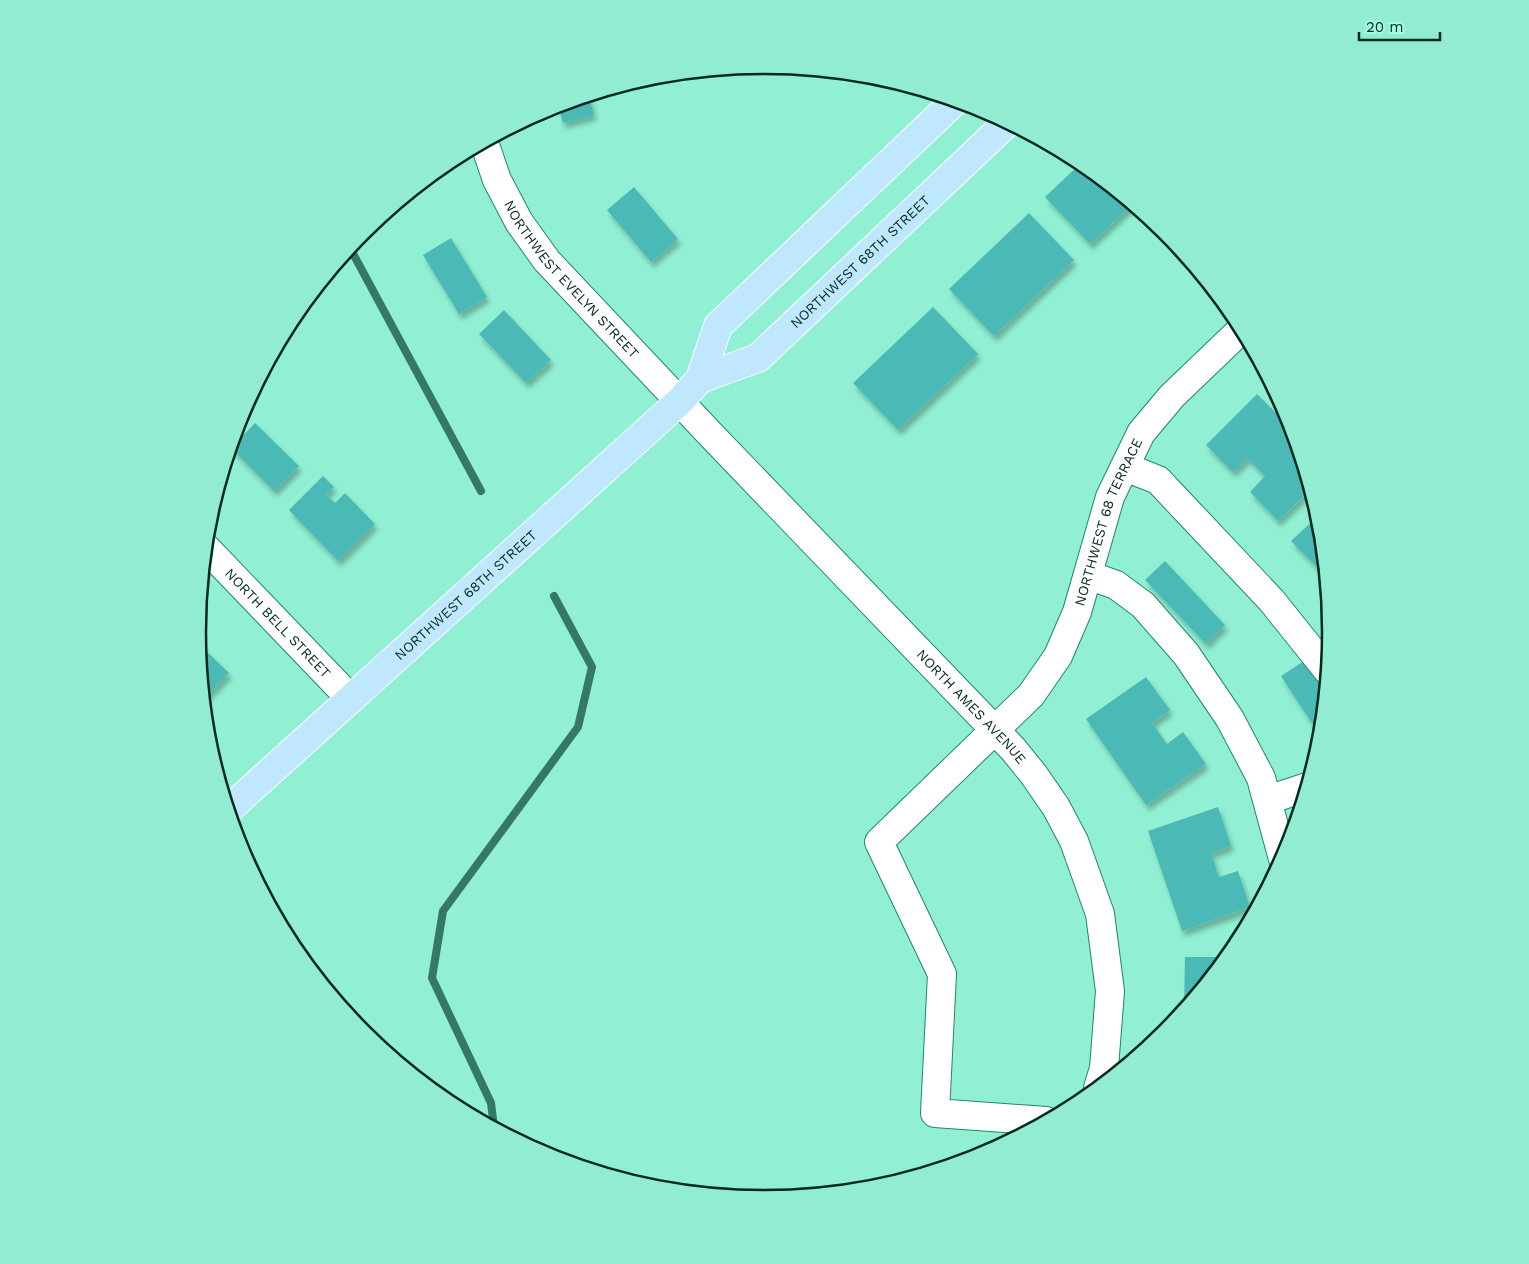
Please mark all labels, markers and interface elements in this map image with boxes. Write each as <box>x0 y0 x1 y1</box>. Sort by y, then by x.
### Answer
scale bar <box>1359 10 1440 42</box>
text: 20 m <box>1366 18 1404 36</box>
street label: NORTHWEST 68TH STREET <box>787 192 933 331</box>
street label: NORTHWEST EVELYN STREET <box>501 198 643 362</box>
street label: NORTHWEST 68 TERRACE <box>1071 435 1145 608</box>
street label: NORTHWEST 68TH STREET <box>391 526 540 663</box>
street label: NORTH BELL STREET <box>222 565 334 681</box>
street label: NORTH AMES AVENUE <box>914 646 1030 767</box>

